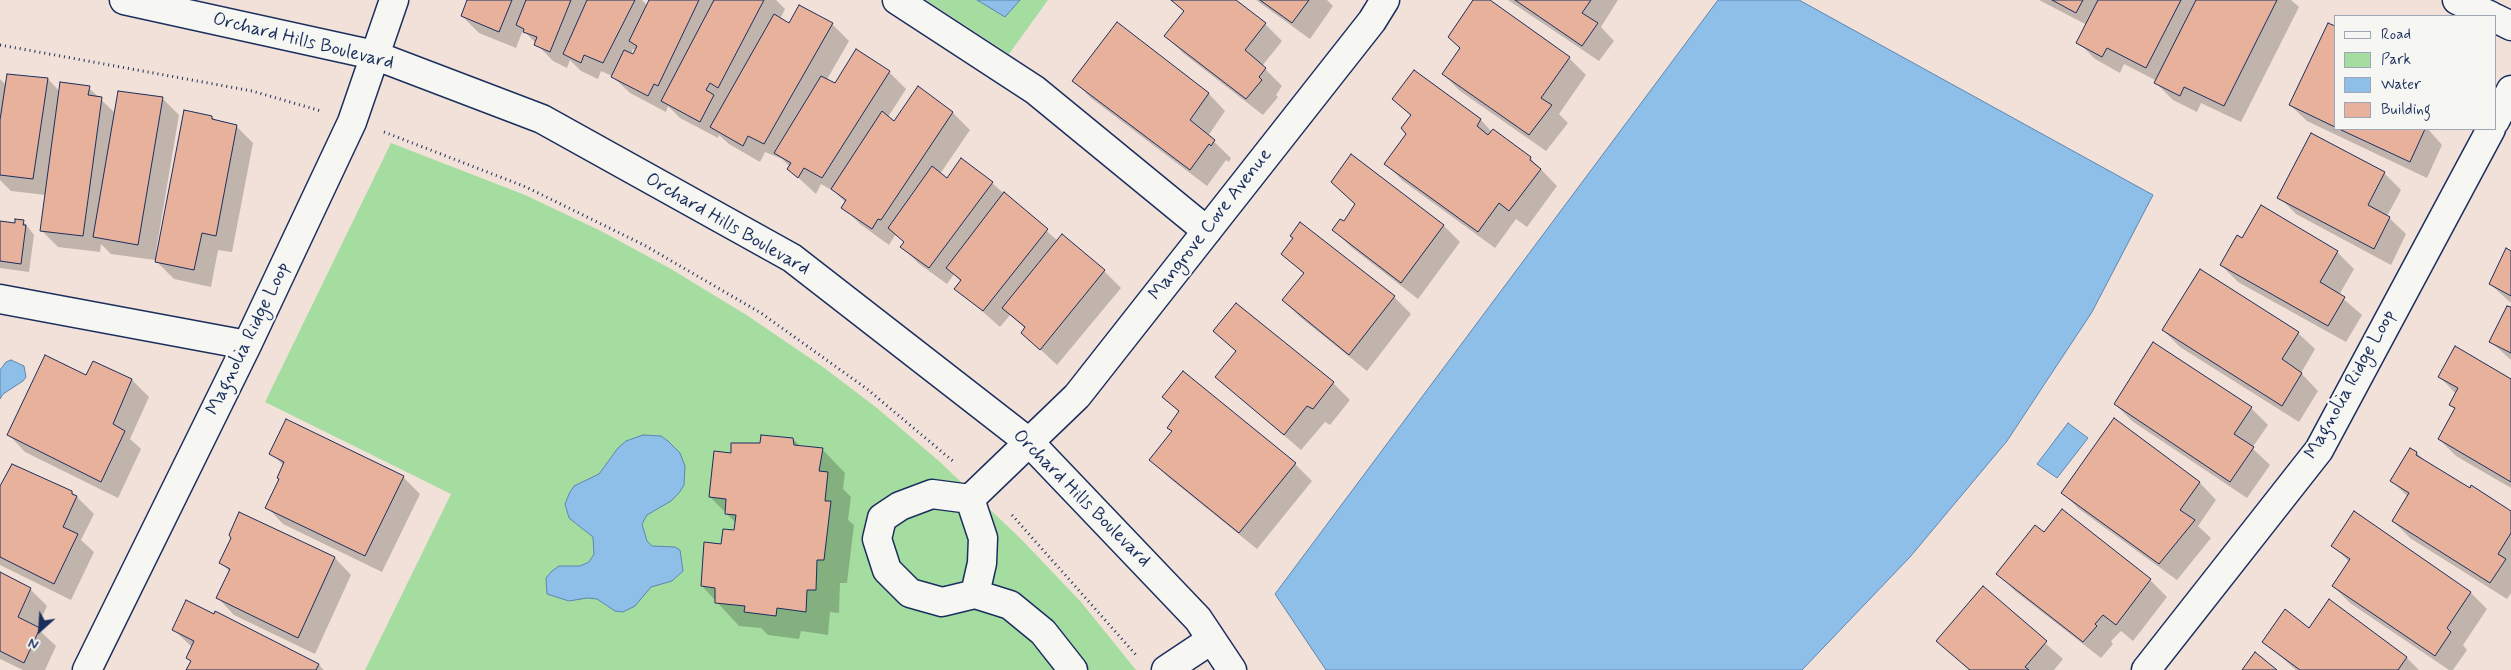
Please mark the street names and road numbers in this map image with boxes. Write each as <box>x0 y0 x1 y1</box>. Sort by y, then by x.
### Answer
street label: Orchard Hills Boulevard <box>210 8 396 76</box>
street label: Mangrove Cove Avenue <box>1145 144 1277 306</box>
street label: Orchard Hills Boulevard <box>641 169 813 281</box>
street label: Magnolia Ridge Loop <box>202 259 296 419</box>
street label: Magnolia Ridge Loop <box>2301 306 2401 464</box>
street label: Orchard Hills Boulevard <box>1007 425 1155 573</box>

